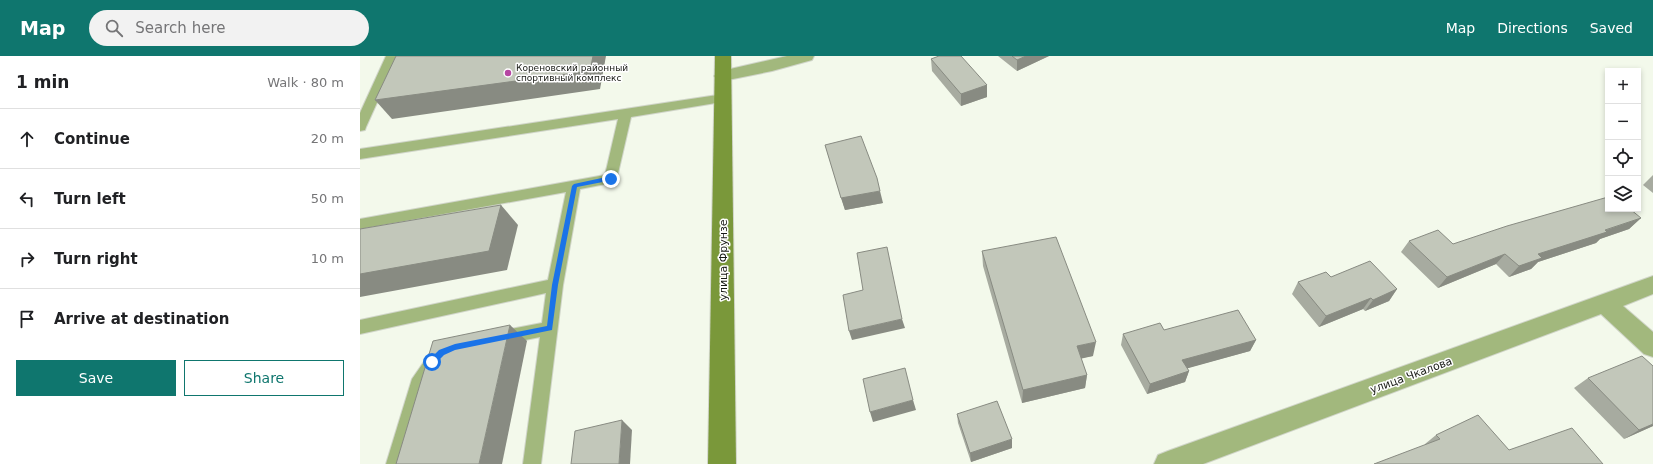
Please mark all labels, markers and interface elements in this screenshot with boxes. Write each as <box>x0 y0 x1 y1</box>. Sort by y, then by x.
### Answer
search box <box>89 10 369 46</box>
text: Map <box>20 17 65 39</box>
icon: search <box>103 17 125 39</box>
text: Search here <box>135 19 225 37</box>
text: Map <box>1446 20 1475 36</box>
text: Directions <box>1497 20 1568 36</box>
text: Saved <box>1590 20 1633 36</box>
place label: Кореновский районный спортивный комплекс <box>516 63 628 83</box>
marker: Кореновский районный спортивный комплекс <box>503 68 513 78</box>
map controls <box>1605 68 1641 212</box>
button: + <box>1605 68 1641 104</box>
text: 1 min <box>16 72 69 92</box>
text: Walk · 80 m <box>267 75 344 90</box>
button: − <box>1605 104 1641 140</box>
icon: ahead <box>16 128 38 150</box>
text: Continue <box>54 130 130 148</box>
text: 20 m <box>311 131 344 146</box>
button: locate <box>1605 140 1641 176</box>
route end <box>602 170 620 188</box>
button: layers <box>1605 176 1641 212</box>
icon: left <box>16 188 38 210</box>
text: Turn left <box>54 190 126 208</box>
text: 50 m <box>311 191 344 206</box>
street label: улица Фрунзе <box>717 219 730 301</box>
icon: right <box>16 248 38 270</box>
text: Turn right <box>54 250 138 268</box>
text: 10 m <box>311 251 344 266</box>
icon: arrive <box>16 308 38 330</box>
text: Arrive at destination <box>54 310 229 328</box>
route start <box>423 353 441 371</box>
street label: улица Чкалова <box>1368 355 1454 396</box>
button: Save <box>16 360 176 396</box>
button: Share <box>184 360 344 396</box>

